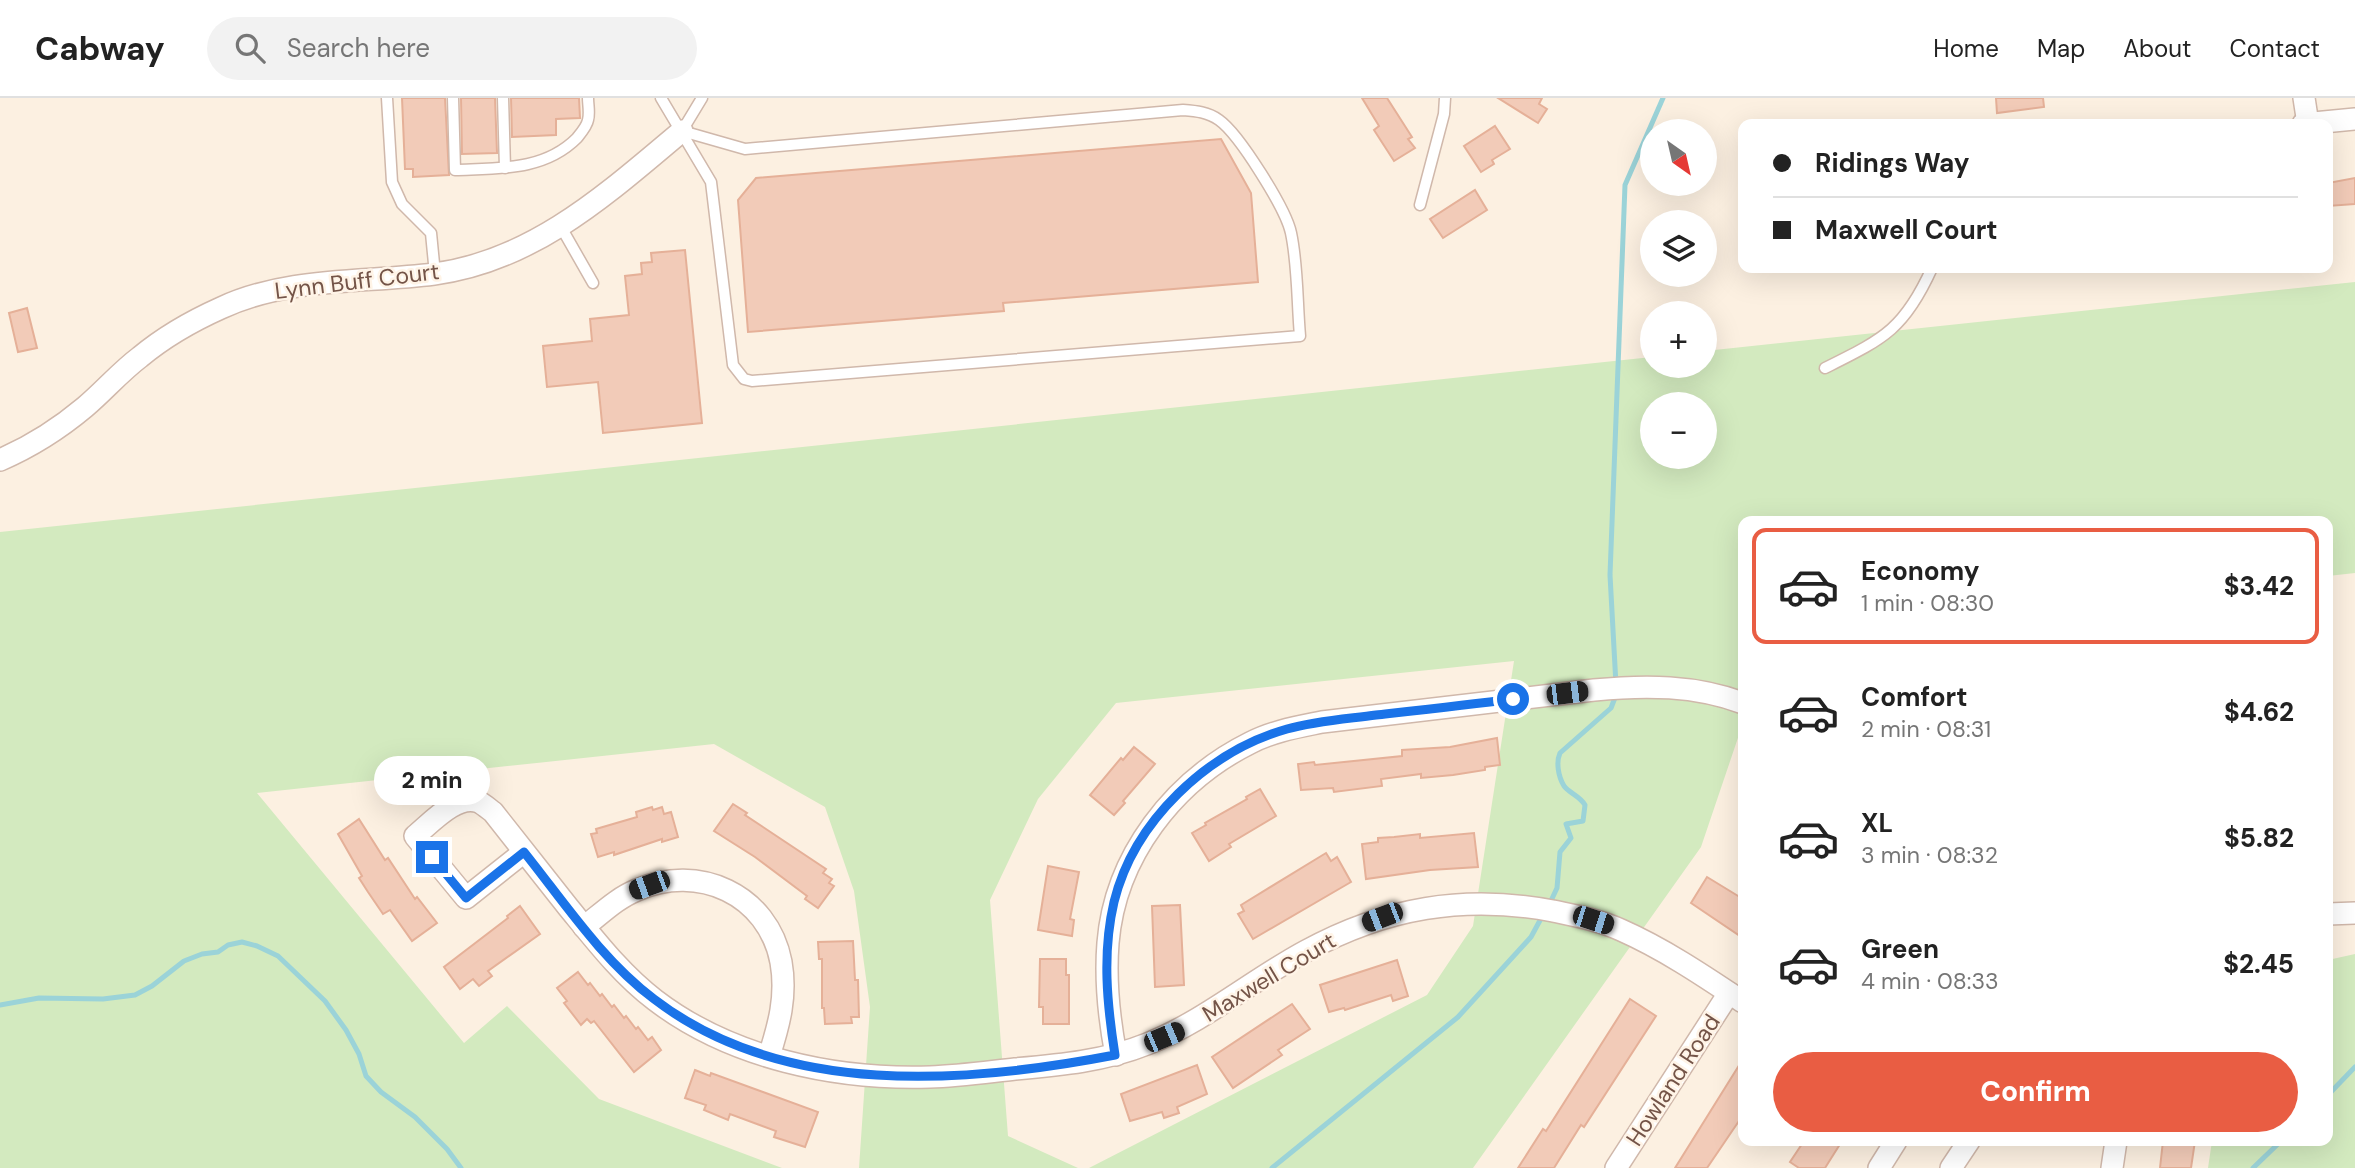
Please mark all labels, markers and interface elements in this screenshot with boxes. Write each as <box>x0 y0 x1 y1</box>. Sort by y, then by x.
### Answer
search box <box>207 17 697 80</box>
text: Cabway <box>35 27 165 70</box>
icon: search <box>231 29 269 67</box>
text: Search here <box>287 31 430 65</box>
text: Home <box>1933 33 1999 64</box>
text: Map <box>2037 33 2085 64</box>
text: About <box>2123 33 2192 64</box>
text: Contact <box>2230 33 2320 64</box>
north arrow <box>1640 119 1717 196</box>
map controls <box>1640 119 1717 469</box>
text: Ridings Way <box>1815 146 1970 180</box>
button: layers <box>1640 210 1717 287</box>
text: Maxwell Court <box>1815 213 1998 247</box>
street label: Lynn Buff Court <box>273 256 441 306</box>
button: + <box>1640 301 1717 378</box>
button: − <box>1640 392 1717 469</box>
text: Economy <box>1861 554 1979 588</box>
icon: car <box>1777 555 1840 618</box>
text: $3.42 <box>2224 569 2294 603</box>
text: 1 min · 08:30 <box>1861 588 1994 618</box>
car <box>1545 680 1590 706</box>
text: Comfort <box>1861 680 1967 714</box>
icon: car <box>1777 681 1840 744</box>
route start <box>1497 683 1529 715</box>
text: $4.62 <box>2224 695 2294 729</box>
text: 2 min · 08:31 <box>1861 714 1991 744</box>
callout: 2 min <box>374 756 490 804</box>
text: 2 min <box>401 765 463 795</box>
text: XL <box>1861 806 1893 840</box>
icon: car <box>1777 807 1840 870</box>
text: $5.82 <box>2224 821 2294 855</box>
text: 3 min · 08:32 <box>1861 840 1998 870</box>
route end <box>416 841 448 873</box>
car <box>626 868 673 902</box>
car <box>1359 900 1406 934</box>
car <box>1570 904 1617 936</box>
street label: Maxwell Court <box>1197 925 1341 1029</box>
text: Green <box>1861 932 1939 966</box>
icon: car <box>1777 933 1840 996</box>
text: $2.45 <box>2223 947 2294 981</box>
text: 4 min · 08:33 <box>1861 966 1999 996</box>
street label: Howland Road <box>1619 1008 1727 1152</box>
car <box>1141 1019 1188 1055</box>
button: Confirm <box>1773 1052 2298 1132</box>

